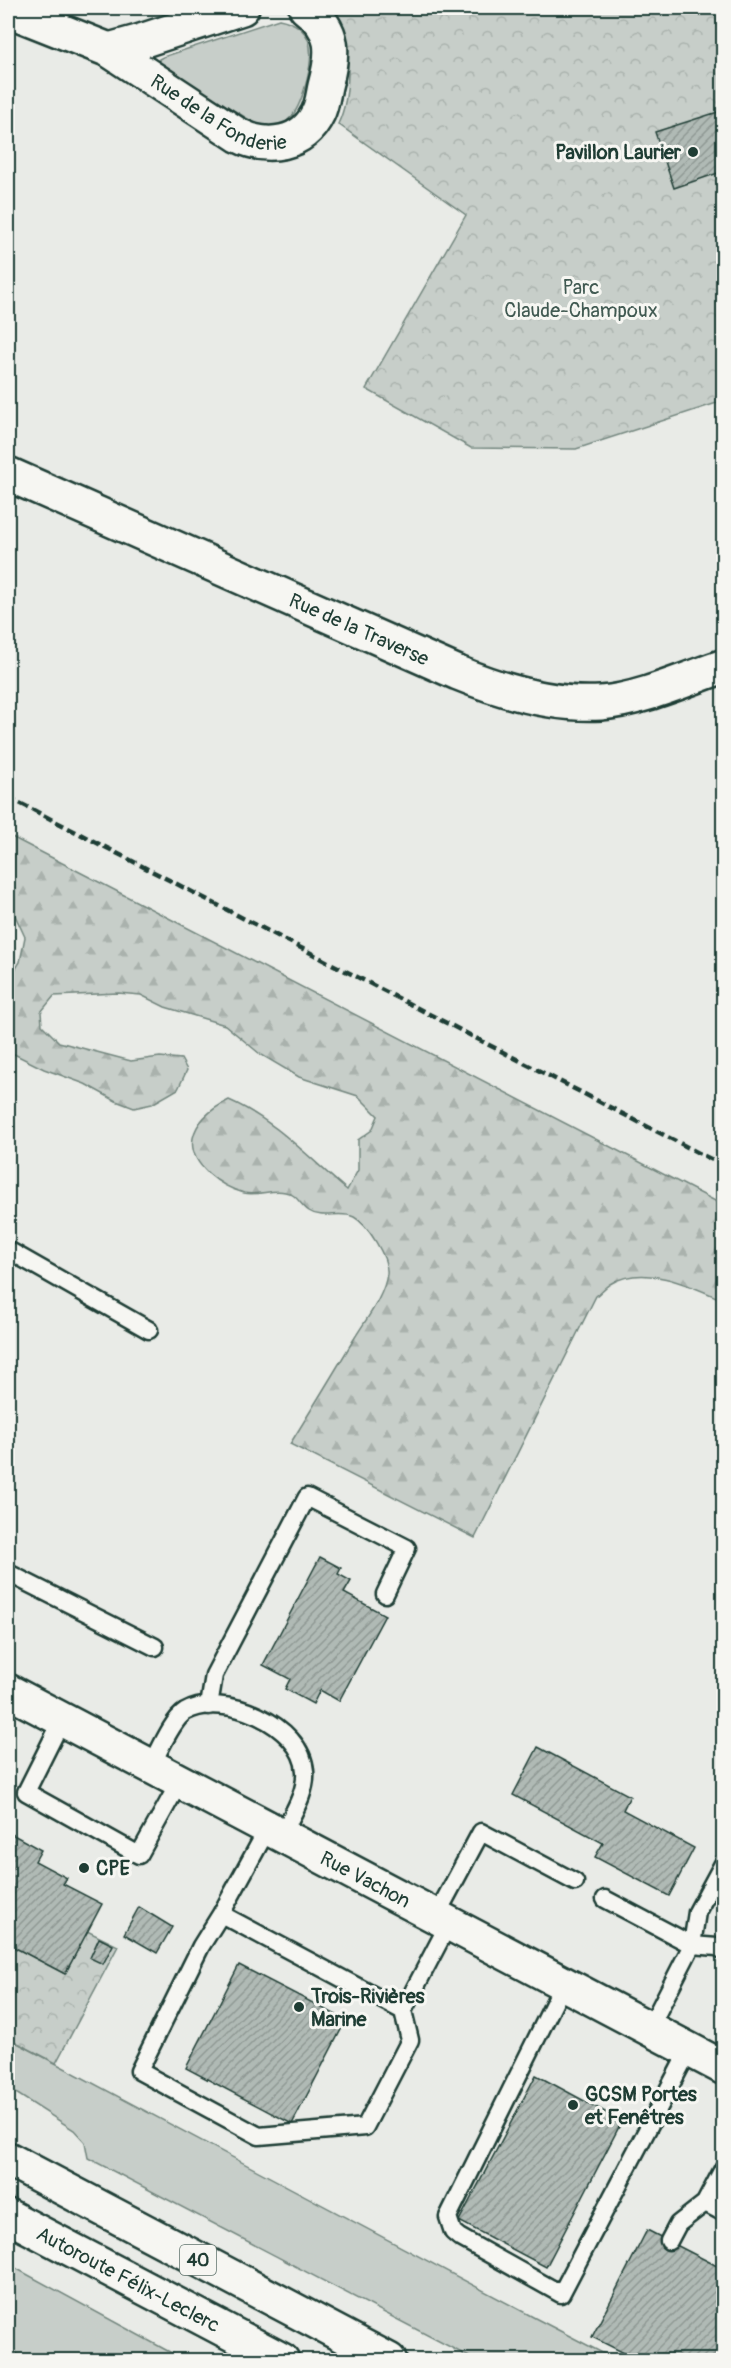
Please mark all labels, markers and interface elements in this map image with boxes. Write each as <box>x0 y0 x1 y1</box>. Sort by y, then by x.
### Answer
street label: Rue de la Fonderie <box>146 69 289 156</box>
place label: Pavillon Laurier <box>555 140 682 165</box>
marker: Pavillon Laurier <box>686 145 700 159</box>
park label: Parc Claude-Champoux <box>504 275 658 323</box>
street label: Rue de la Traverse <box>285 588 433 672</box>
street label: Rue Vachon <box>316 1846 415 1914</box>
place label: CPE <box>96 1856 130 1881</box>
marker: CPE <box>77 1861 91 1875</box>
place label: Trois-Rivières Marine <box>310 1984 425 2032</box>
marker: Trois-Rivières Marine <box>292 2000 306 2014</box>
place label: GCSM Portes et Fenêtres <box>584 2082 697 2130</box>
marker: GCSM Portes et Fenêtres <box>566 2098 580 2112</box>
street label: Autoroute Félix-Leclerc <box>32 2221 224 2338</box>
road number: 40 <box>180 2245 216 2275</box>

